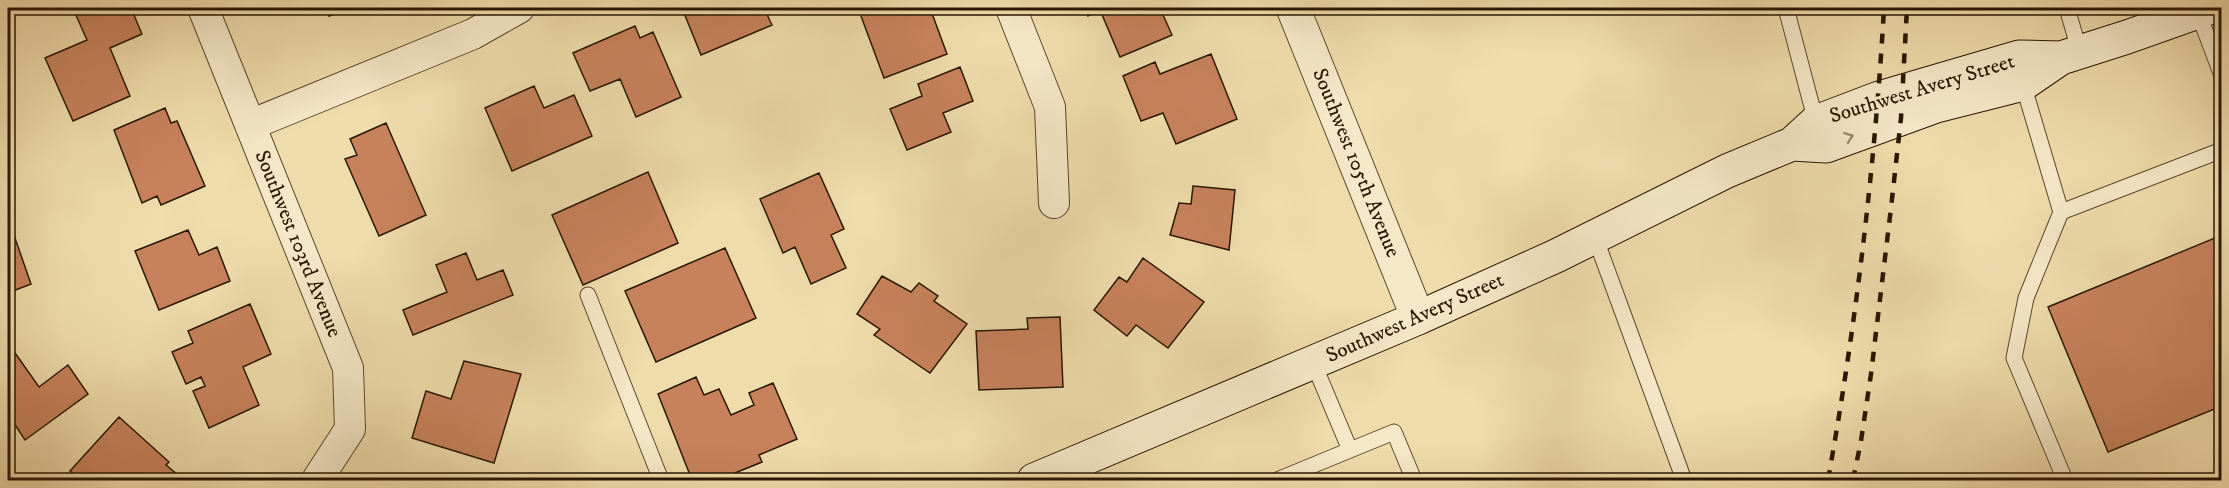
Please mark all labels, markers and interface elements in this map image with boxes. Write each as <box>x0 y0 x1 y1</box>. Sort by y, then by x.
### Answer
street label: Southwest Avery Street <box>1826 48 2018 130</box>
street label: Southwest 105th Avenue <box>1306 65 1406 262</box>
one-way arrow <box>1843 132 1853 145</box>
street label: Southwest 103rd Avenue <box>249 147 348 342</box>
street label: Southwest Avery Street <box>1322 267 1508 369</box>

